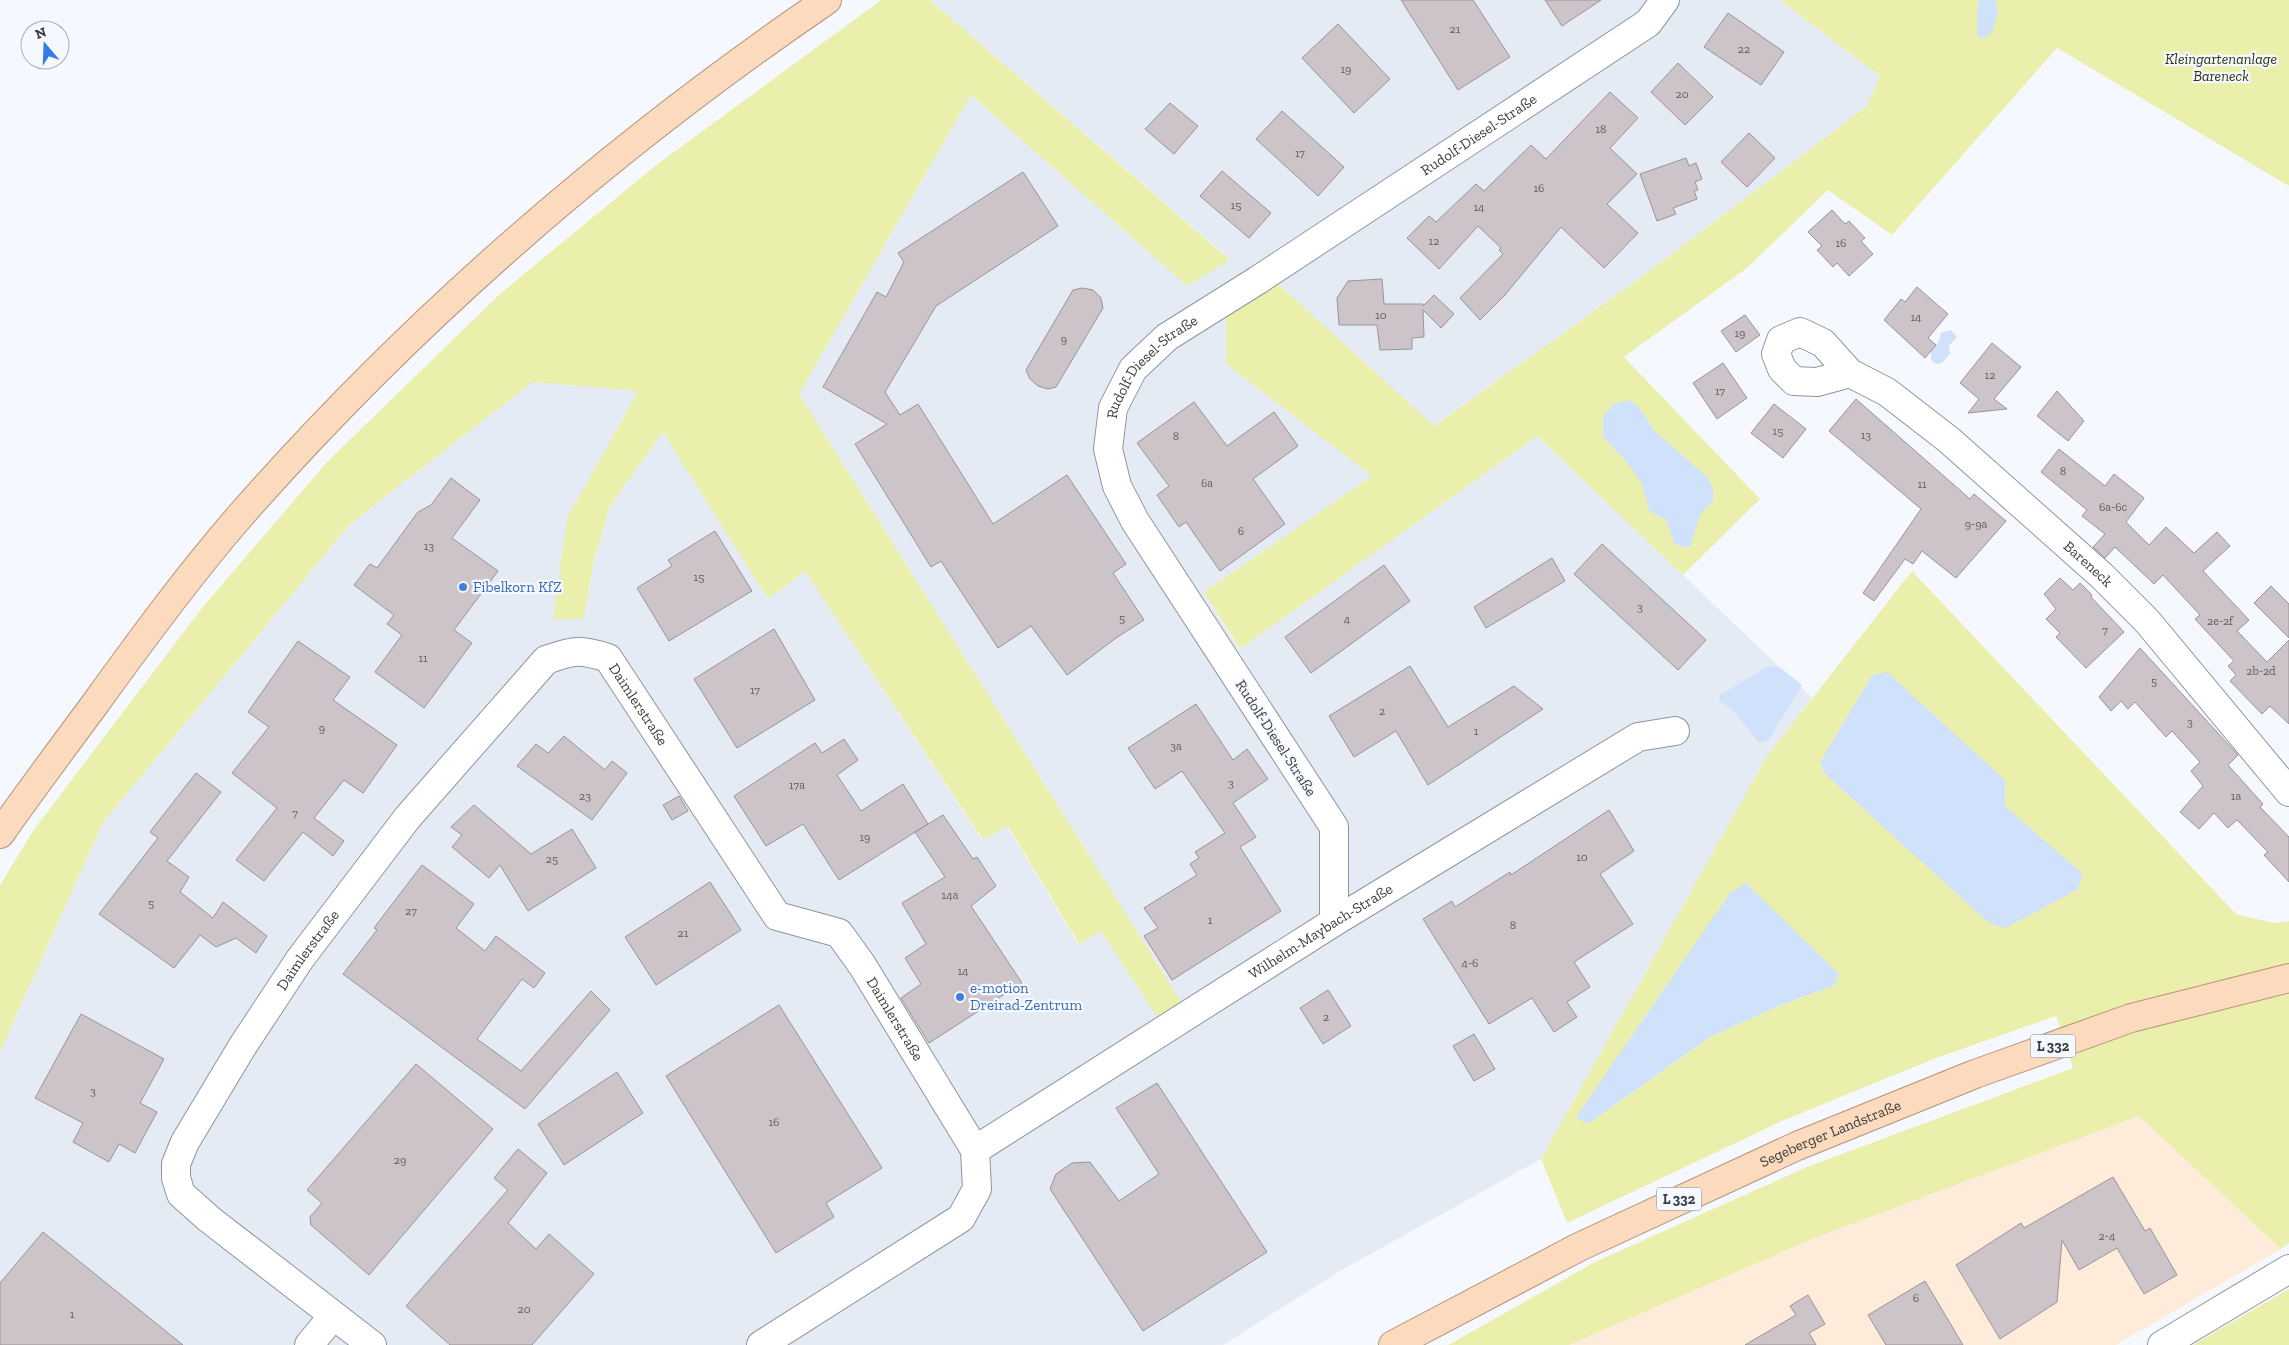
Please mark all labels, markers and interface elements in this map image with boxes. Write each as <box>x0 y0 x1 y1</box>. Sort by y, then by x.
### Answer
north arrow <box>20 20 70 70</box>
house number: 21 <box>1450 22 1461 36</box>
text: N <box>33 23 49 43</box>
house number: 22 <box>1738 42 1750 56</box>
park label: Kleingartenanlage Bareneck <box>2165 50 2277 85</box>
house number: 19 <box>1341 62 1352 76</box>
house number: 20 <box>1675 87 1689 101</box>
street label: Rudolf-Diesel-Straße <box>1417 90 1540 179</box>
house number: 18 <box>1595 122 1607 136</box>
house number: 17 <box>1295 146 1305 160</box>
house number: 16 <box>1534 181 1545 195</box>
house number: 15 <box>1231 198 1241 212</box>
house number: 14 <box>1473 200 1485 214</box>
house number: 12 <box>1429 234 1439 248</box>
house number: 16 <box>1836 236 1847 250</box>
house number: 10 <box>1375 308 1387 322</box>
house number: 14 <box>1910 310 1922 324</box>
street label: Rudolf-Diesel-Straße <box>1103 311 1201 419</box>
house number: 19 <box>1735 326 1746 340</box>
house number: 9 <box>1061 332 1067 346</box>
house number: 12 <box>1985 368 1995 382</box>
house number: 17 <box>1715 384 1725 398</box>
house number: 15 <box>1773 424 1783 438</box>
house number: 13 <box>1861 428 1871 442</box>
house number: 8 <box>1173 429 1179 443</box>
house number: 8 <box>2060 464 2066 478</box>
house number: 6a <box>1201 476 1213 490</box>
house number: 11 <box>1917 477 1927 491</box>
house number: 6a-6c <box>2099 500 2128 514</box>
house number: 9-9a <box>1965 517 1988 531</box>
house number: 6 <box>1238 524 1244 538</box>
street label: Bareneck <box>2060 537 2117 591</box>
house number: 13 <box>424 539 434 553</box>
house number: 15 <box>694 570 704 584</box>
place label: Fibelkorn KfZ <box>473 578 562 596</box>
marker: Fibelkorn KfZ <box>457 581 469 593</box>
house number: 3 <box>1637 600 1643 614</box>
house number: 5 <box>1119 611 1125 625</box>
house number: 4 <box>1344 612 1351 626</box>
house number: 2e-2f <box>2207 614 2234 628</box>
house number: 7 <box>2102 623 2108 637</box>
house number: 11 <box>418 651 428 665</box>
street label: Daimlerstraße <box>605 660 672 749</box>
house number: 2b-2d <box>2246 664 2276 678</box>
house number: 5 <box>2151 674 2157 688</box>
street label: Rudolf-Diesel-Straße <box>1232 676 1320 800</box>
house number: 17 <box>750 683 760 697</box>
house number: 2 <box>1379 704 1385 718</box>
house number: 3 <box>2187 715 2193 729</box>
house number: 9 <box>319 721 325 735</box>
house number: 1 <box>1474 724 1479 738</box>
house number: 3a <box>1170 739 1182 753</box>
house number: 3 <box>1228 776 1234 790</box>
house number: 17a <box>789 778 805 792</box>
house number: 23 <box>579 789 591 803</box>
house number: 1a <box>2231 789 2241 803</box>
house number: 7 <box>292 806 298 820</box>
house number: 19 <box>860 830 871 844</box>
house number: 10 <box>1576 850 1588 864</box>
house number: 25 <box>546 852 558 866</box>
street label: Wilhelm-Maybach-Straße <box>1245 880 1396 983</box>
house number: 14a <box>942 888 959 902</box>
house number: 5 <box>148 896 154 910</box>
house number: 27 <box>405 904 417 918</box>
street label: Daimlerstraße <box>273 906 343 994</box>
house number: 1 <box>1208 913 1213 927</box>
house number: 8 <box>1510 918 1516 932</box>
house number: 21 <box>678 926 689 940</box>
house number: 4-6 <box>1462 956 1478 970</box>
house number: 14 <box>957 964 969 978</box>
street label: Daimlerstraße <box>863 974 927 1064</box>
place label: e-motion Dreirad-Zentrum <box>970 979 1082 1014</box>
marker: e-motion Dreirad-Zentrum <box>954 991 966 1003</box>
house number: 2 <box>1323 1010 1329 1024</box>
road number: L 332 <box>2030 1034 2076 1058</box>
house number: 3 <box>90 1084 96 1098</box>
street label: Segeberger Landstraße <box>1757 1096 1903 1171</box>
house number: 16 <box>769 1115 780 1129</box>
house number: 29 <box>394 1153 406 1167</box>
road number: L 332 <box>1656 1188 1702 1210</box>
house number: 2-4 <box>2099 1229 2116 1243</box>
house number: 6 <box>1913 1291 1919 1305</box>
house number: 20 <box>517 1302 531 1316</box>
house number: 1 <box>70 1307 75 1321</box>

